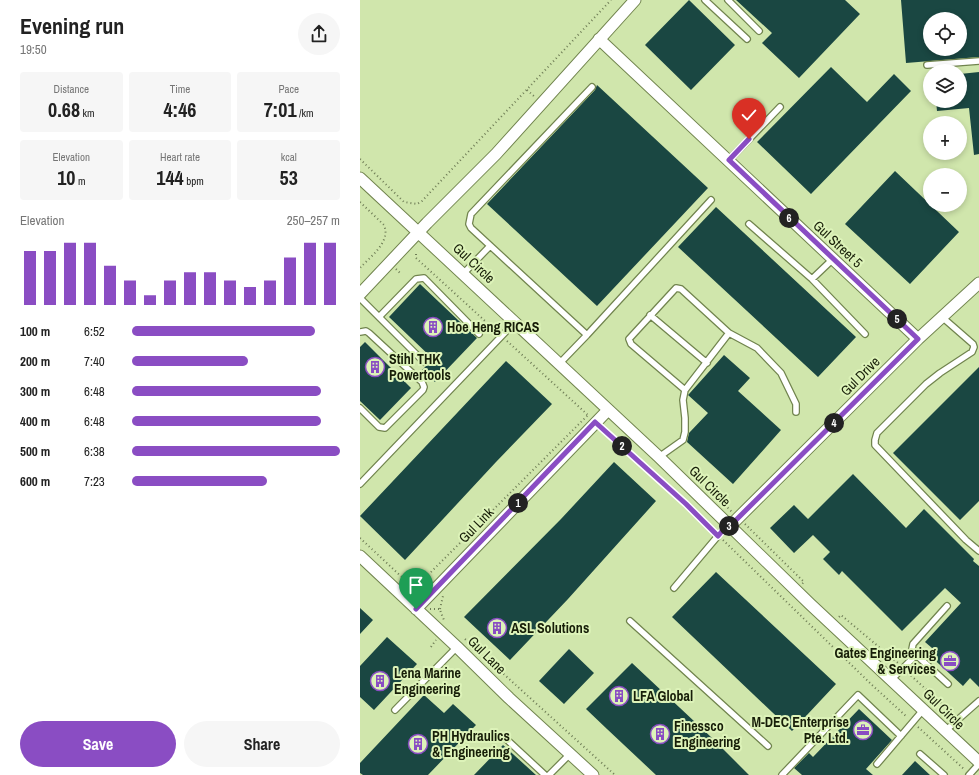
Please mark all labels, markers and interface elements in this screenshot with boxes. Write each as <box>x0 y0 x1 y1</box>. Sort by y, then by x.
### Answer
text: Evening run <box>20 11 124 41</box>
map controls <box>923 12 967 212</box>
button: locate <box>923 12 967 56</box>
button: share <box>298 13 340 55</box>
text: 19:50 <box>20 41 47 58</box>
button: layers <box>923 64 967 108</box>
text: Distance <box>54 82 89 96</box>
text: Time <box>170 82 190 96</box>
text: Pace <box>278 82 299 96</box>
text: 0.68 <box>48 96 80 123</box>
text: 4:46 <box>164 96 196 123</box>
text: 7:01 <box>264 96 297 123</box>
pin <box>732 98 766 139</box>
icon: check <box>738 104 760 126</box>
text: km <box>80 106 95 120</box>
text: /km <box>297 106 314 120</box>
button: + <box>923 116 967 160</box>
text: Elevation <box>53 150 90 164</box>
text: Heart rate <box>160 150 200 164</box>
text: kcal <box>281 150 297 164</box>
text: 10 <box>57 164 75 191</box>
text: 144 <box>156 164 184 191</box>
text: 53 <box>280 164 298 191</box>
button: − <box>923 168 967 212</box>
text: m <box>75 174 85 188</box>
text: bpm <box>184 174 204 188</box>
pin: 6 <box>779 208 799 228</box>
text: 6 <box>786 211 792 225</box>
text: Elevation <box>20 212 64 229</box>
text: 250–257 m <box>287 212 340 229</box>
street label: Gul Street 5 <box>809 217 867 271</box>
street label: Gul Circle <box>449 239 499 287</box>
pin: 5 <box>887 309 907 329</box>
text: 5 <box>894 312 900 326</box>
building icon: Hoe Heng RICAS <box>422 316 444 338</box>
place label: Hoe Heng RICAS <box>447 318 540 336</box>
text: 100 m <box>20 323 50 340</box>
text: 6:52 <box>84 323 105 340</box>
place label: Stihl THK Powertools <box>389 350 451 384</box>
street label: Gul Drive <box>836 352 884 400</box>
text: 200 m <box>20 353 50 370</box>
text: 7:40 <box>84 353 105 370</box>
building icon: Stihl THK Powertools <box>364 356 386 378</box>
text: 300 m <box>20 383 50 400</box>
text: 6:48 <box>84 383 105 400</box>
text: 400 m <box>20 413 50 430</box>
text: 6:48 <box>84 413 105 430</box>
pin: 4 <box>824 413 844 433</box>
text: 4 <box>831 416 837 430</box>
pin: 2 <box>612 436 632 456</box>
text: 2 <box>619 439 625 453</box>
text: 500 m <box>20 443 50 460</box>
text: 6:38 <box>84 443 105 460</box>
street label: Gul Circle <box>685 462 735 510</box>
text: 600 m <box>20 473 50 490</box>
text: 7:23 <box>84 473 105 490</box>
pin: 1 <box>508 493 528 513</box>
text: 1 <box>515 496 521 510</box>
street label: Gul Link <box>455 503 498 547</box>
pin: 3 <box>719 516 739 536</box>
text: 3 <box>726 519 732 533</box>
pin <box>399 568 433 609</box>
icon: arrive <box>405 574 427 596</box>
building icon: ASL Solutions <box>486 617 508 639</box>
place label: ASL Solutions <box>511 619 589 637</box>
street label: Gul Lane <box>464 632 510 678</box>
place label: Gates Engineering & Services <box>835 644 936 678</box>
office icon: Gates Engineering & Services <box>939 650 961 672</box>
place label: Lena Marine Engineering <box>394 664 461 698</box>
building icon: Lena Marine Engineering <box>369 670 391 692</box>
building icon: LFA Global <box>608 685 630 707</box>
street label: Gul Circle <box>919 685 969 733</box>
place label: LFA Global <box>633 687 693 705</box>
place label: M-DEC Enterprise Pte. Ltd. <box>751 713 849 747</box>
place label: Finessco Engineering <box>674 717 740 751</box>
office icon: M-DEC Enterprise Pte. Ltd. <box>852 719 874 741</box>
button: Save <box>20 721 176 767</box>
button: Share <box>184 721 340 767</box>
building icon: Finessco Engineering <box>649 723 671 745</box>
place label: PH Hydraulics & Engineering <box>432 727 510 761</box>
building icon: PH Hydraulics & Engineering <box>407 733 429 755</box>

